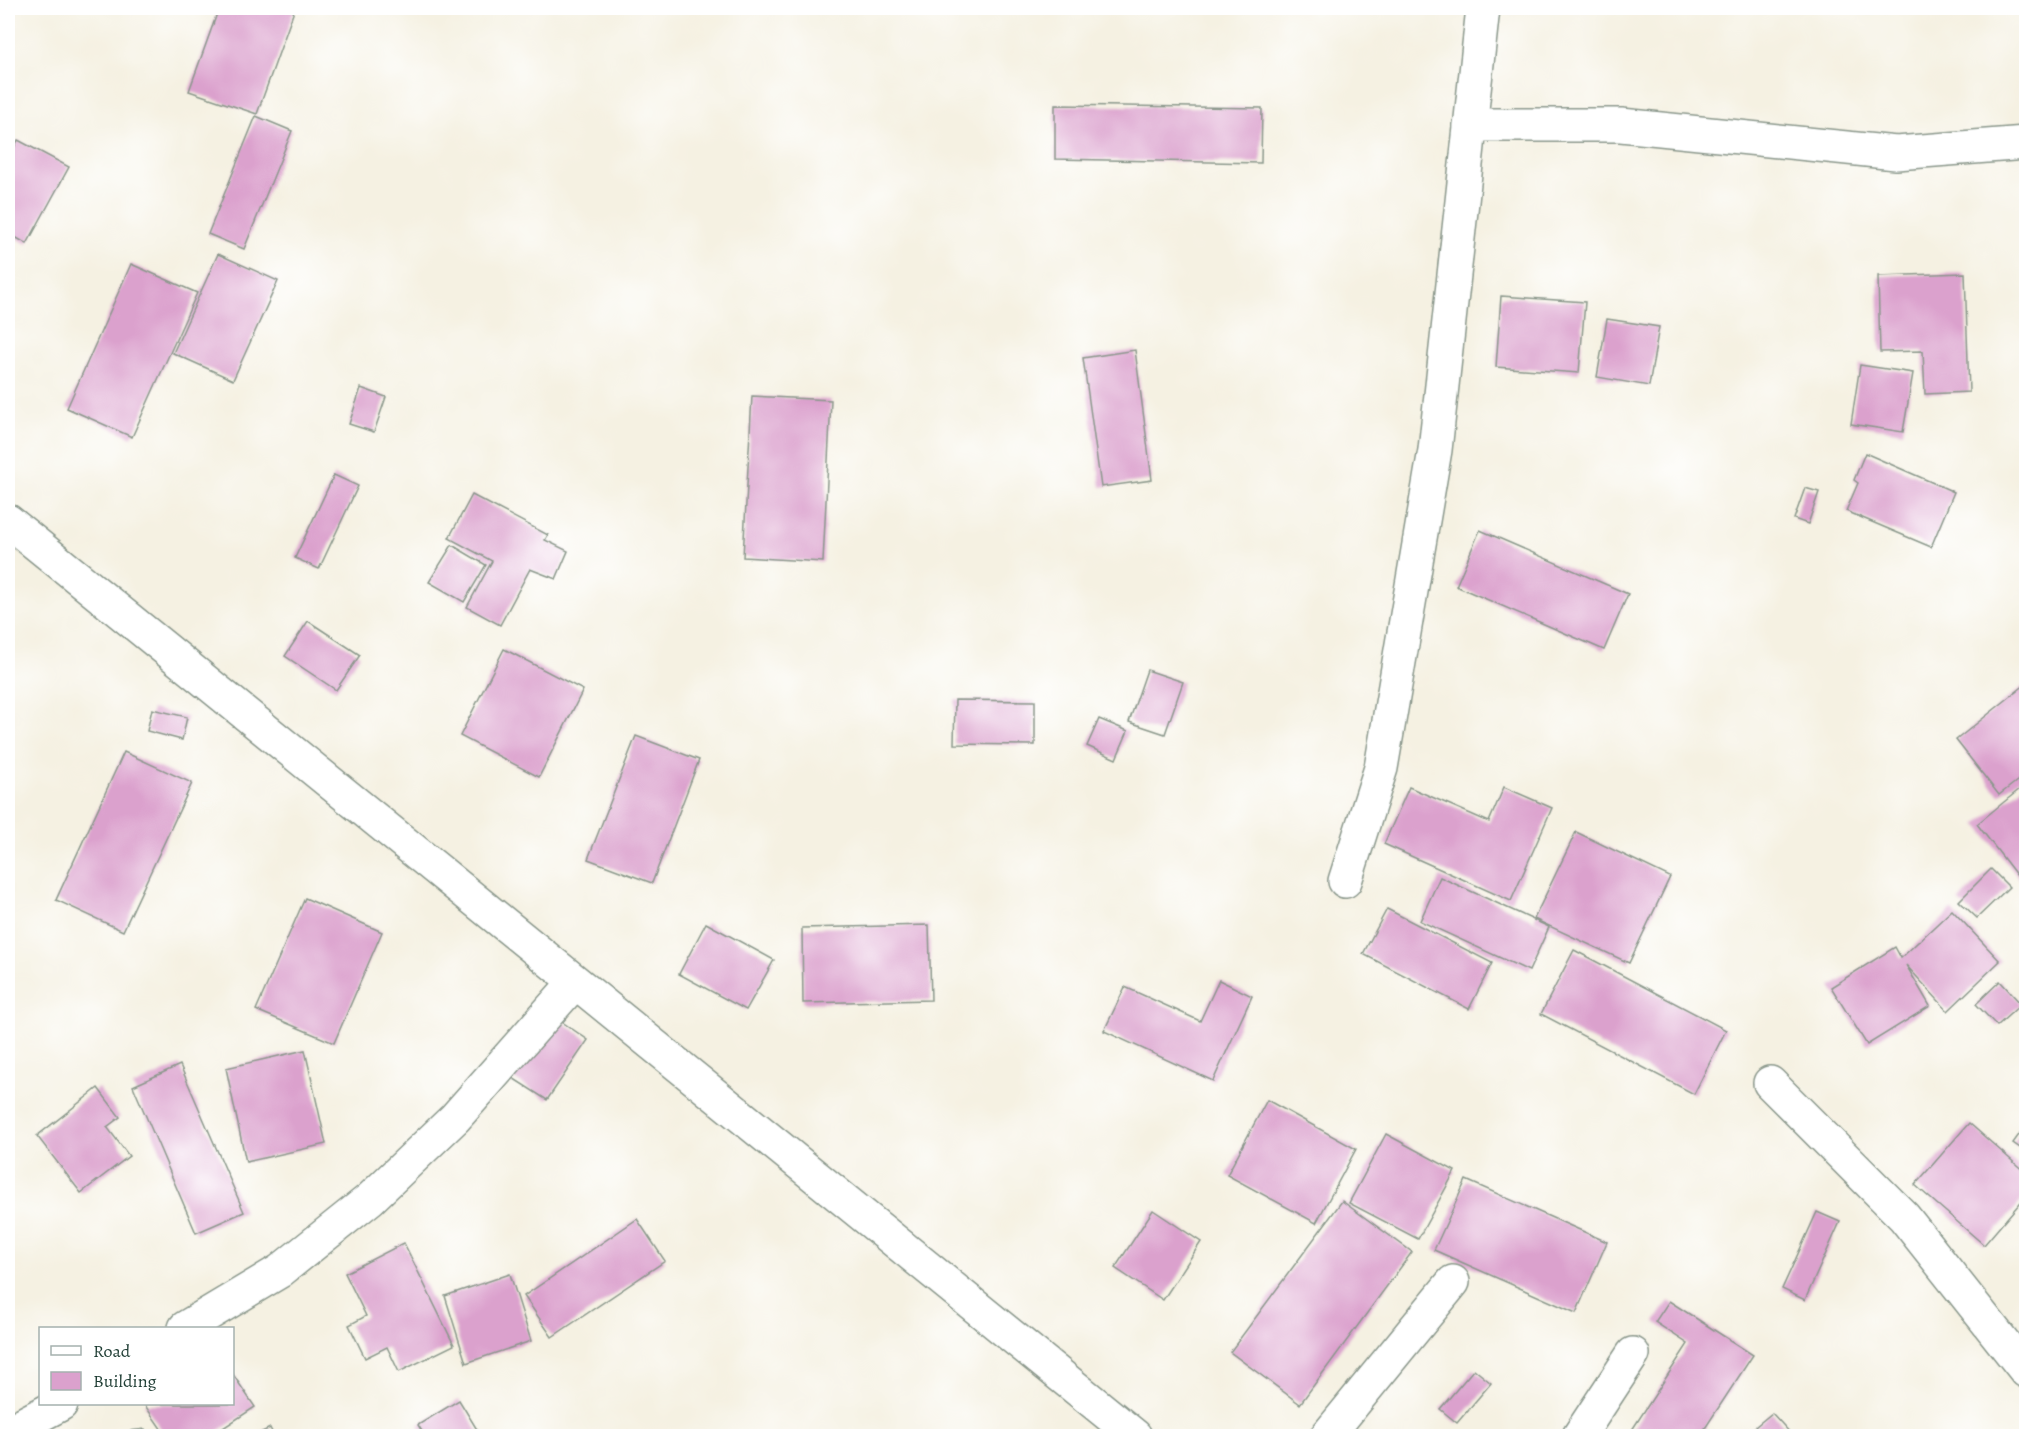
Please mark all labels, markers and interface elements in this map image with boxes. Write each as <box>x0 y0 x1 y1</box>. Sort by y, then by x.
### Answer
legend <box>39 1327 234 1405</box>
text: Road <box>93 1339 131 1363</box>
text: Building <box>93 1369 157 1393</box>

